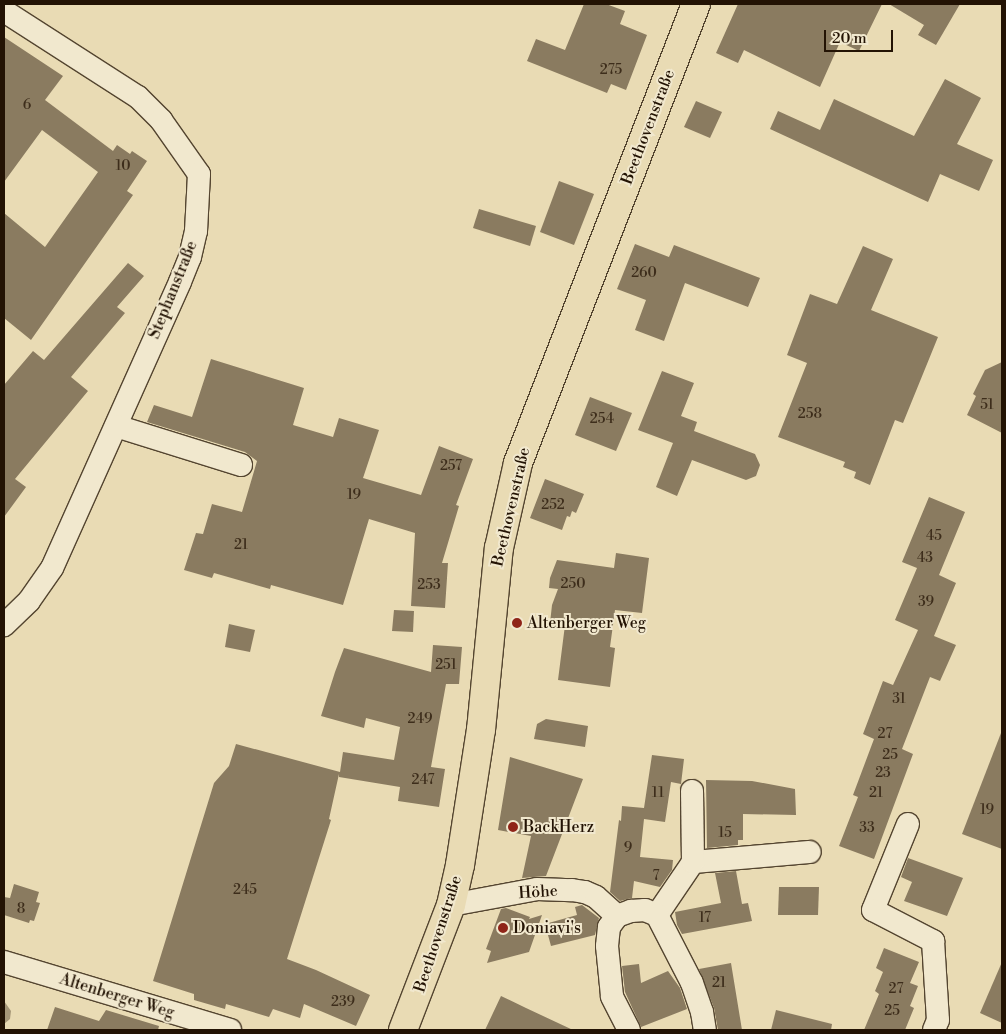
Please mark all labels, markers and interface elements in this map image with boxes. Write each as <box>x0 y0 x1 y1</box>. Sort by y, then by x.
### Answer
scale bar <box>826 20 895 52</box>
text: 20 m <box>832 29 867 48</box>
house number: 275 <box>600 62 622 78</box>
street label: Beethovenstraße <box>617 67 679 187</box>
house number: 6 <box>23 97 31 113</box>
house number: 10 <box>116 158 130 174</box>
street label: Stephanstraße <box>145 238 201 342</box>
house number: 260 <box>631 265 657 281</box>
house number: 51 <box>980 397 994 413</box>
house number: 258 <box>798 406 822 422</box>
house number: 254 <box>590 411 614 427</box>
street label: Beethovenstraße <box>488 446 534 568</box>
house number: 257 <box>440 458 462 474</box>
house number: 19 <box>347 487 361 503</box>
house number: 252 <box>541 497 565 513</box>
house number: 45 <box>926 528 942 544</box>
house number: 21 <box>234 537 248 553</box>
house number: 43 <box>917 550 933 566</box>
house number: 250 <box>561 576 585 592</box>
house number: 253 <box>417 577 441 593</box>
house number: 39 <box>918 594 934 610</box>
place label: Altenberger Weg <box>527 613 646 633</box>
marker: Altenberger Weg <box>511 617 523 629</box>
house number: 251 <box>435 657 457 673</box>
house number: 31 <box>892 691 906 707</box>
house number: 249 <box>408 711 432 727</box>
house number: 27 <box>878 726 892 742</box>
house number: 25 <box>882 747 898 763</box>
house number: 23 <box>875 765 891 781</box>
house number: 247 <box>412 772 434 788</box>
house number: 11 <box>652 785 664 801</box>
house number: 21 <box>869 785 883 801</box>
house number: 19 <box>980 802 994 818</box>
place label: BackHerz <box>523 817 594 837</box>
house number: 33 <box>859 820 875 836</box>
marker: BackHerz <box>507 821 519 833</box>
house number: 15 <box>718 825 732 841</box>
house number: 9 <box>624 840 632 856</box>
house number: 7 <box>652 868 660 884</box>
street label: Beethovenstraße <box>410 873 466 995</box>
street label: Höhe <box>518 881 558 903</box>
house number: 245 <box>233 882 257 898</box>
house number: 8 <box>17 901 25 917</box>
house number: 17 <box>699 910 711 926</box>
place label: Doniavi's <box>513 918 581 938</box>
marker: Doniavi's <box>497 922 509 934</box>
street label: Altenberger Weg <box>57 969 177 1023</box>
house number: 21 <box>712 975 726 991</box>
house number: 27 <box>889 981 903 997</box>
house number: 239 <box>331 994 355 1010</box>
house number: 25 <box>884 1003 900 1019</box>

